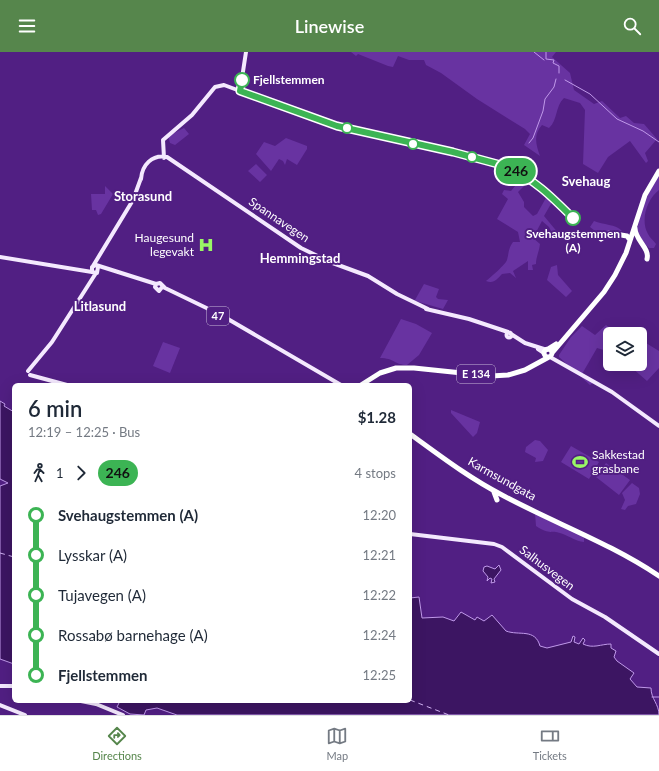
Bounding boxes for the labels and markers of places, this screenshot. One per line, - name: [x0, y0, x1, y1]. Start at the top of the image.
- marker: Fjellstemmen: [234, 72, 250, 88]
- place label: Fjellstemmen: [253, 72, 325, 87]
- unlabelled marker: [341, 122, 353, 134]
- unlabelled marker: [407, 138, 419, 150]
- unlabelled marker: [466, 151, 478, 163]
- marker: Svehaugstemmen (A): [565, 210, 581, 226]
- place label: Svehaugstemmen (A): [526, 226, 620, 255]
- place label: Haugesund legevakt: [135, 230, 195, 259]
- hospital icon: Haugesund legevakt: [197, 236, 215, 254]
- place label: Sakkestad grasbane: [592, 447, 645, 476]
- sports icon: Sakkestad grasbane: [571, 453, 589, 471]

